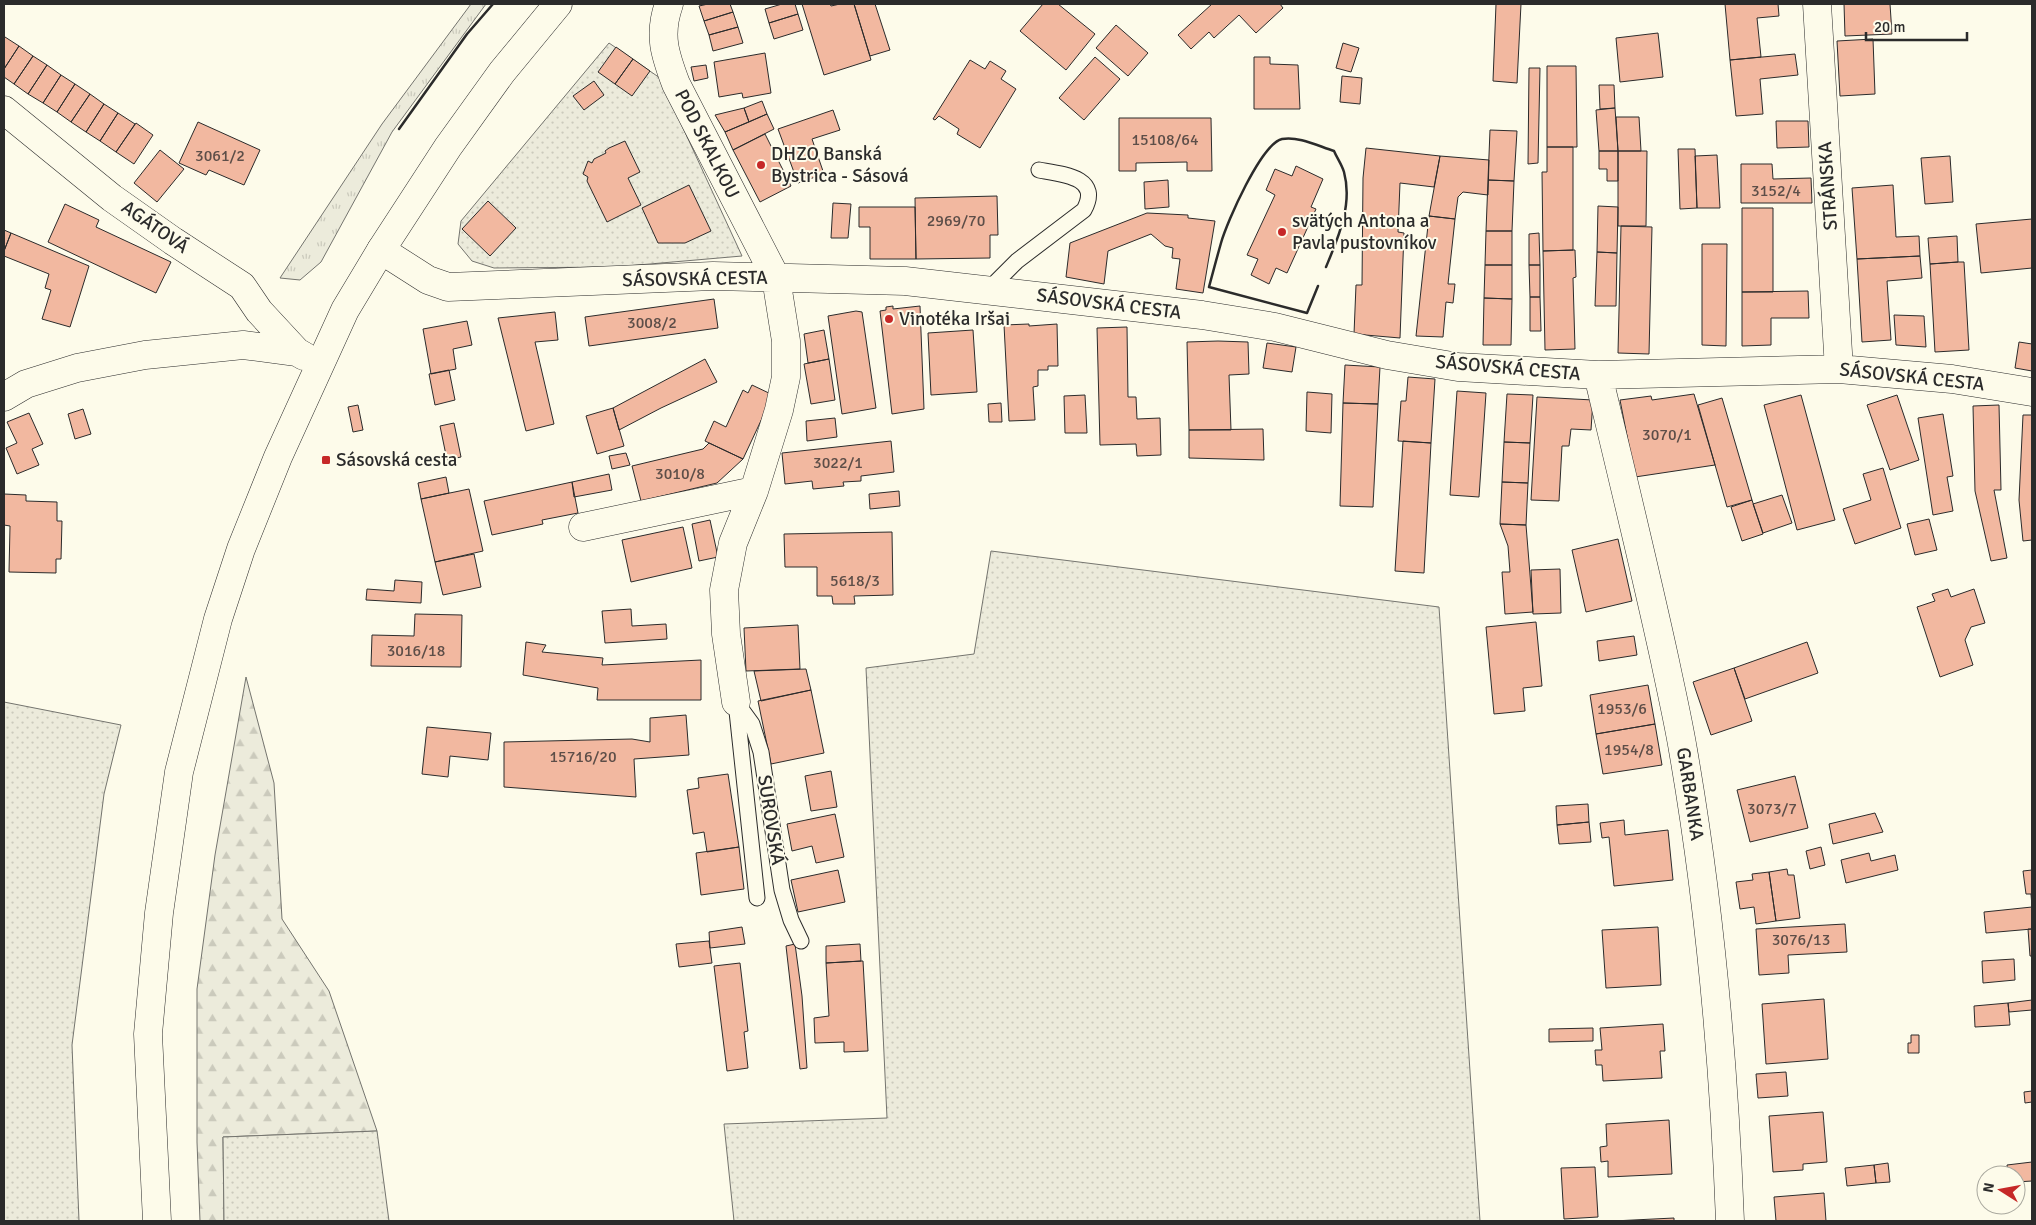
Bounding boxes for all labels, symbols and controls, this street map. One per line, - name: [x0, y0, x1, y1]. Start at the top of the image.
- scale bar: [1866, 10, 1967, 42]
- text: 20 m: [1874, 18, 1905, 36]
- street label: POD SKALKOU: [669, 85, 745, 203]
- house number: 15108/64: [1131, 130, 1199, 150]
- street label: STRÁNSKA: [1813, 140, 1843, 231]
- place label: DHZO Banská Bystrica - Sásová: [771, 142, 909, 188]
- house number: 3061/2: [195, 146, 245, 166]
- marker: DHZO Banská Bystrica - Sásová: [755, 159, 767, 171]
- house number: 3152/4: [1751, 181, 1801, 201]
- street label: AGÁTOVÁ: [117, 195, 194, 259]
- place label: svätých Antona a Pavla pustovníkov: [1292, 209, 1437, 255]
- house number: 2969/70: [927, 211, 985, 231]
- marker: svätých Antona a Pavla pustovníkov: [1276, 226, 1288, 238]
- street label: SÁSOVSKÁ CESTA: [622, 266, 768, 292]
- street label: SÁSOVSKÁ CESTA: [1035, 283, 1183, 325]
- place label: Vinotéka Iršai: [899, 307, 1010, 331]
- house number: 3008/2: [627, 313, 677, 333]
- marker: Vinotéka Iršai: [883, 313, 895, 325]
- street label: SÁSOVSKÁ CESTA: [1434, 350, 1582, 386]
- street label: SÁSOVSKÁ CESTA: [1838, 357, 1986, 397]
- house number: 3070/1: [1642, 425, 1692, 445]
- place label: Sásovská cesta: [336, 448, 457, 472]
- house number: 3022/1: [813, 453, 863, 473]
- marker: Sásovská cesta: [320, 454, 332, 466]
- house number: 3010/8: [655, 464, 705, 484]
- house number: 5618/3: [830, 571, 880, 591]
- house number: 3016/18: [387, 641, 445, 661]
- house number: 1953/6: [1597, 699, 1647, 719]
- house number: 1954/8: [1604, 740, 1654, 760]
- street label: GARBANKA: [1671, 746, 1709, 843]
- house number: 15716/20: [549, 747, 617, 767]
- street label: SUROVSKÁ: [752, 773, 790, 867]
- house number: 3073/7: [1747, 799, 1797, 819]
- house number: 3076/13: [1772, 930, 1830, 950]
- north arrow: [1976, 1165, 2026, 1215]
- text: N: [1979, 1181, 1998, 1194]

